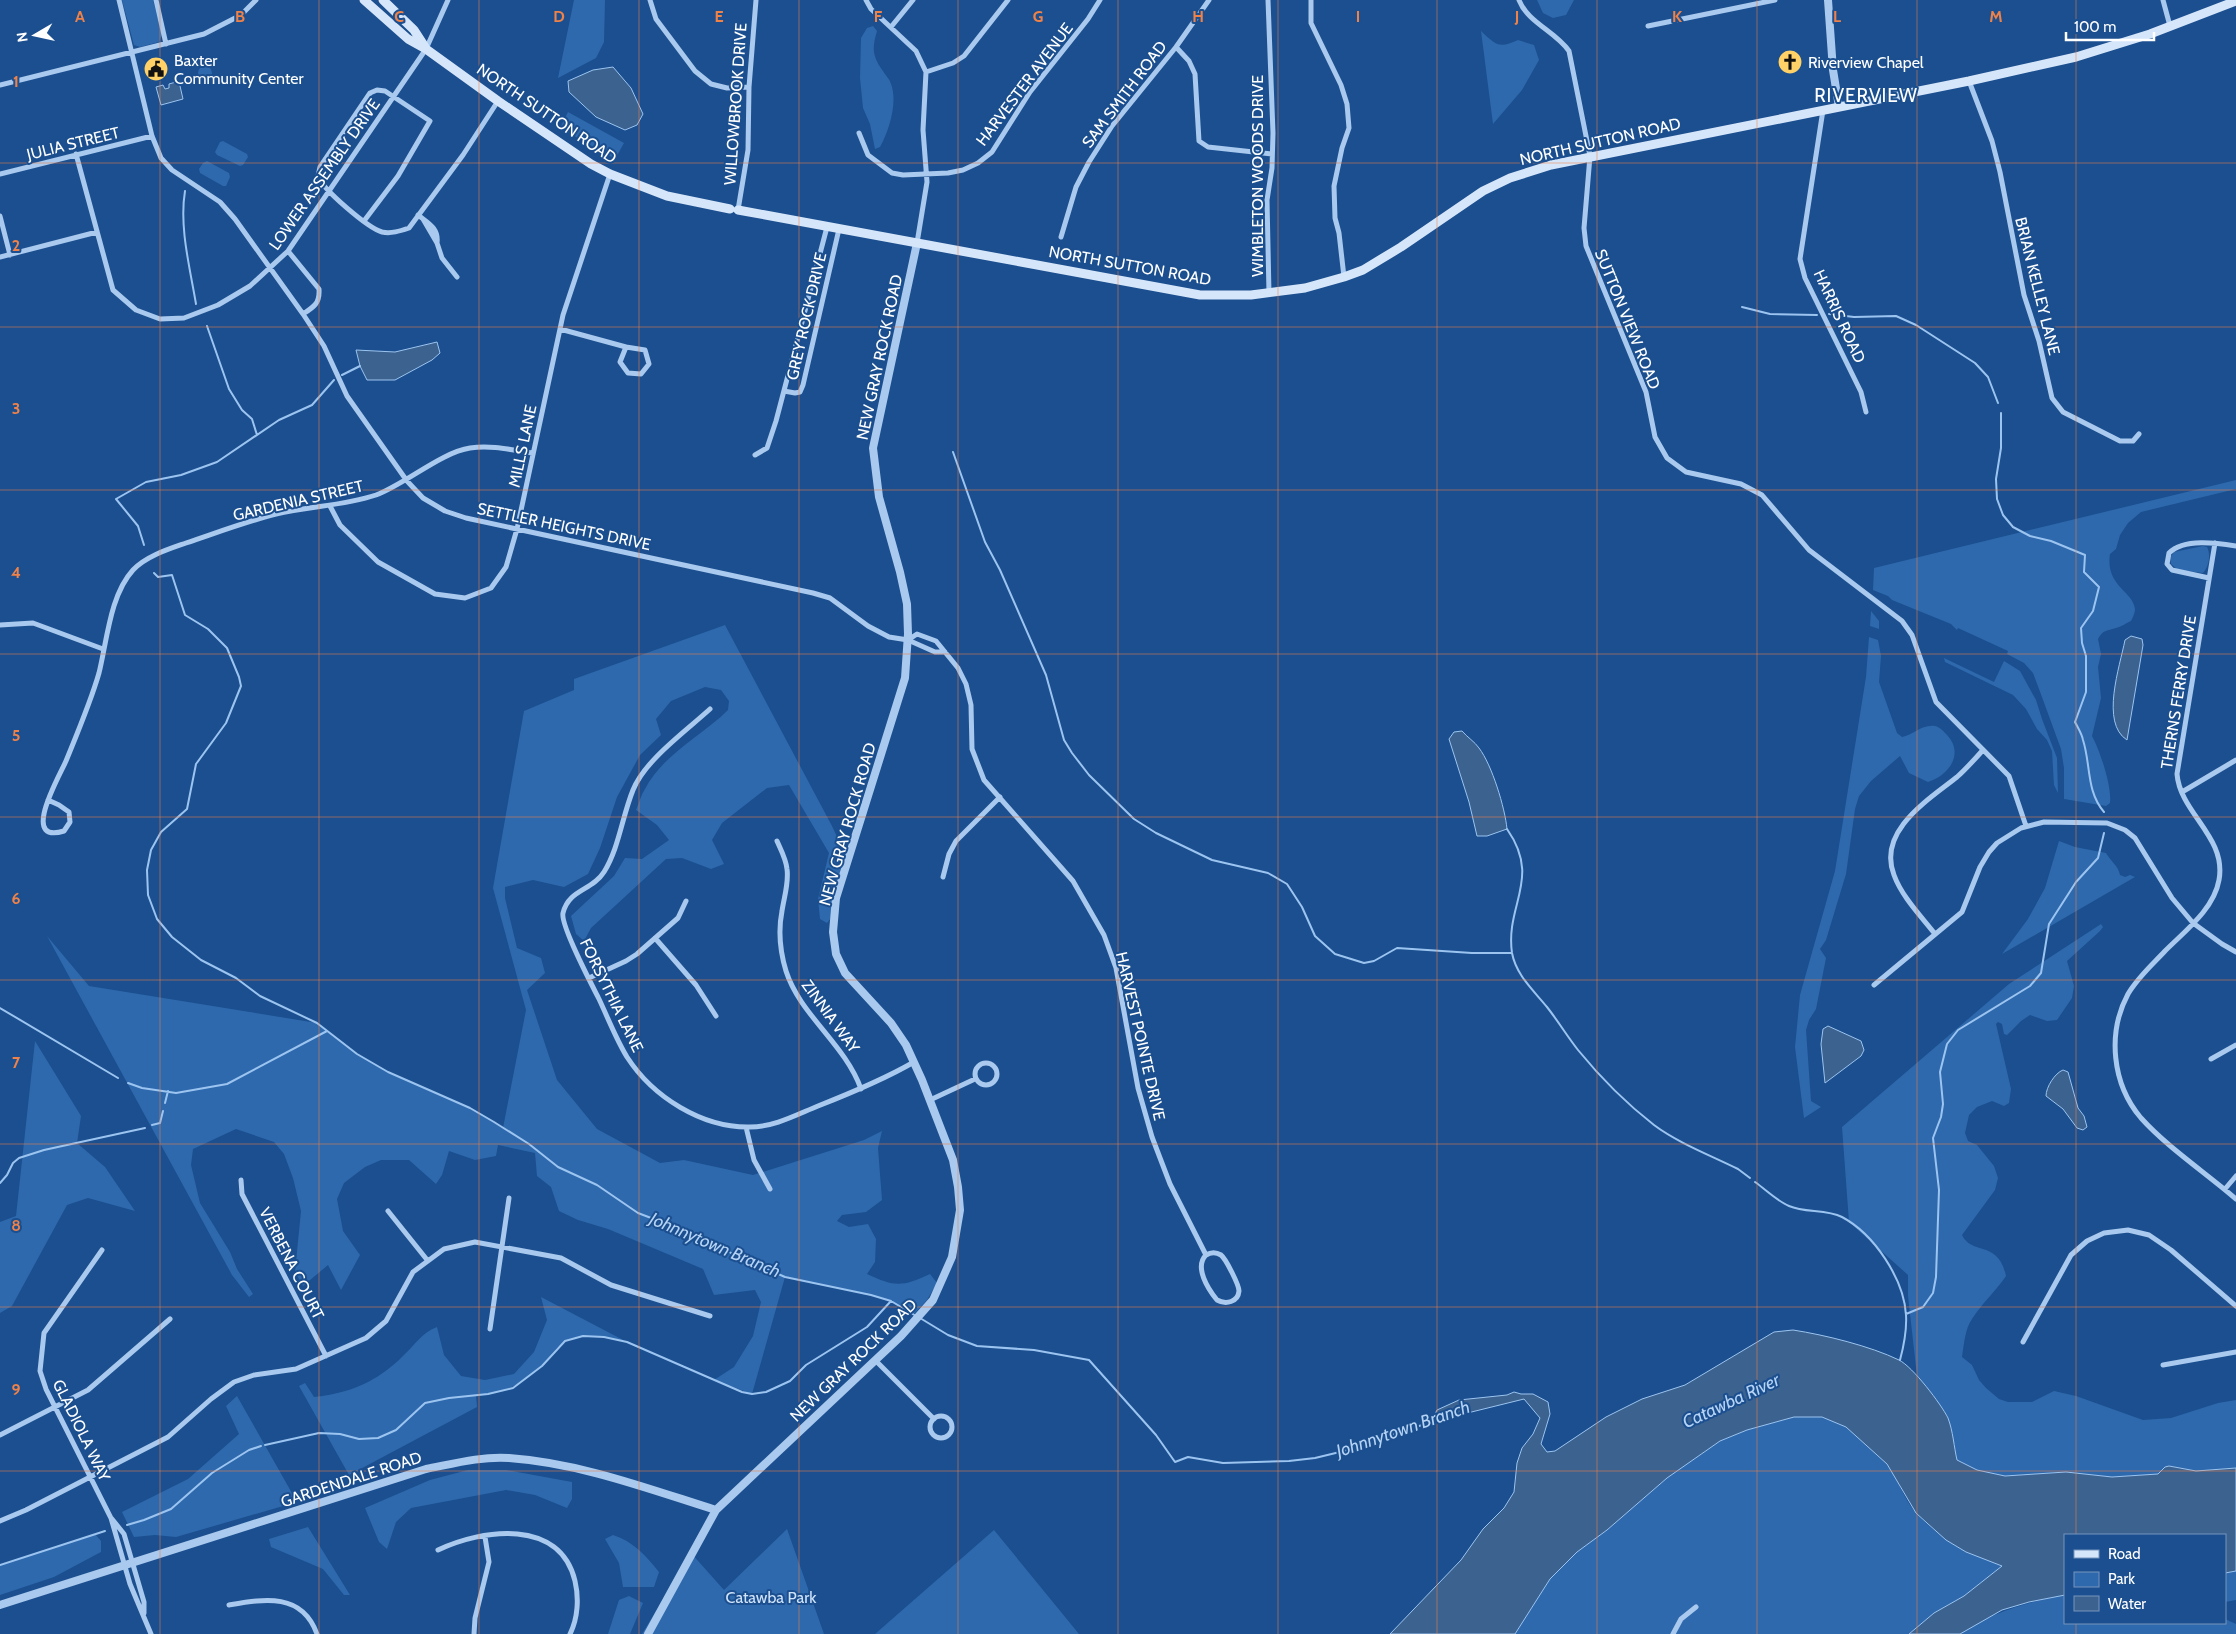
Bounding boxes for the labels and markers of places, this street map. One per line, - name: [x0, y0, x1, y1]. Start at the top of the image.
- church icon: Riverview Chapel: [1777, 49, 1803, 75]
- place label: Baxter Community Center: [174, 51, 304, 88]
- place label: Riverview Chapel: [1808, 53, 1924, 72]
- public building icon: Baxter Community Center: [143, 56, 169, 82]

